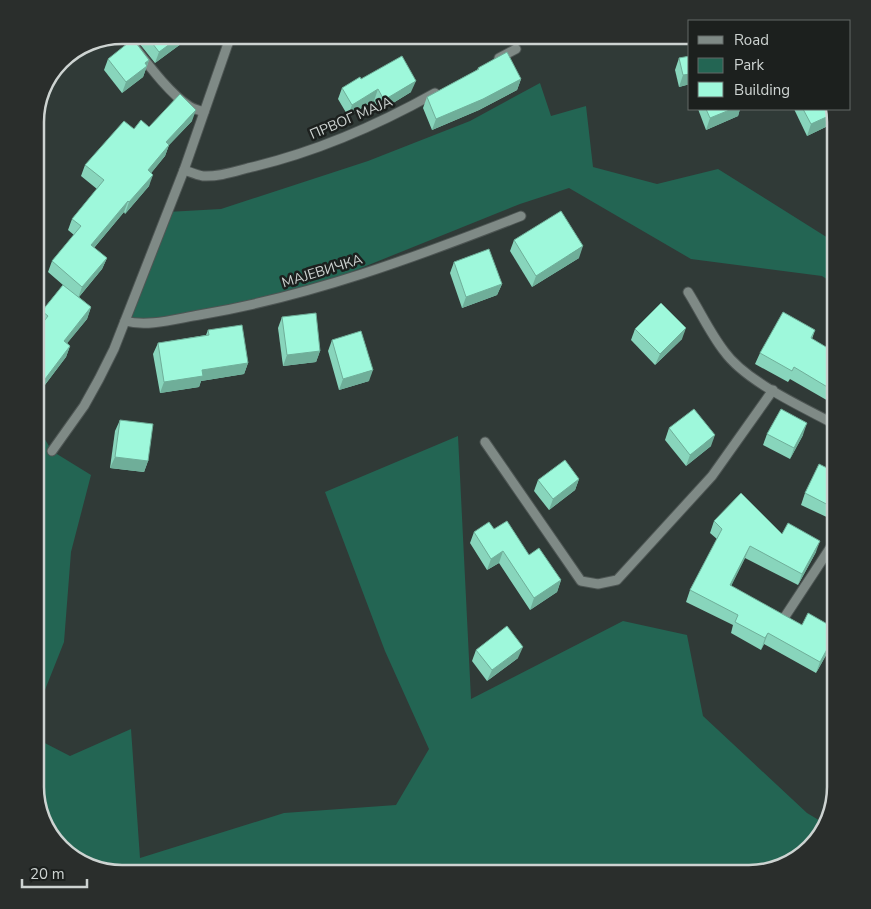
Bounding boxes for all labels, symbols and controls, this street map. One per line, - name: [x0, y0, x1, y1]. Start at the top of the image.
- legend: [688, 20, 851, 110]
- text: Road: [734, 30, 769, 50]
- text: Park: [734, 55, 764, 75]
- text: Building: [734, 80, 790, 100]
- street label: ПРВОГ МАЈА: [307, 92, 395, 144]
- street label: МАЈЕВИЧКА: [279, 250, 365, 292]
- scale bar: [22, 856, 88, 888]
- text: 20 m: [30, 864, 65, 884]

